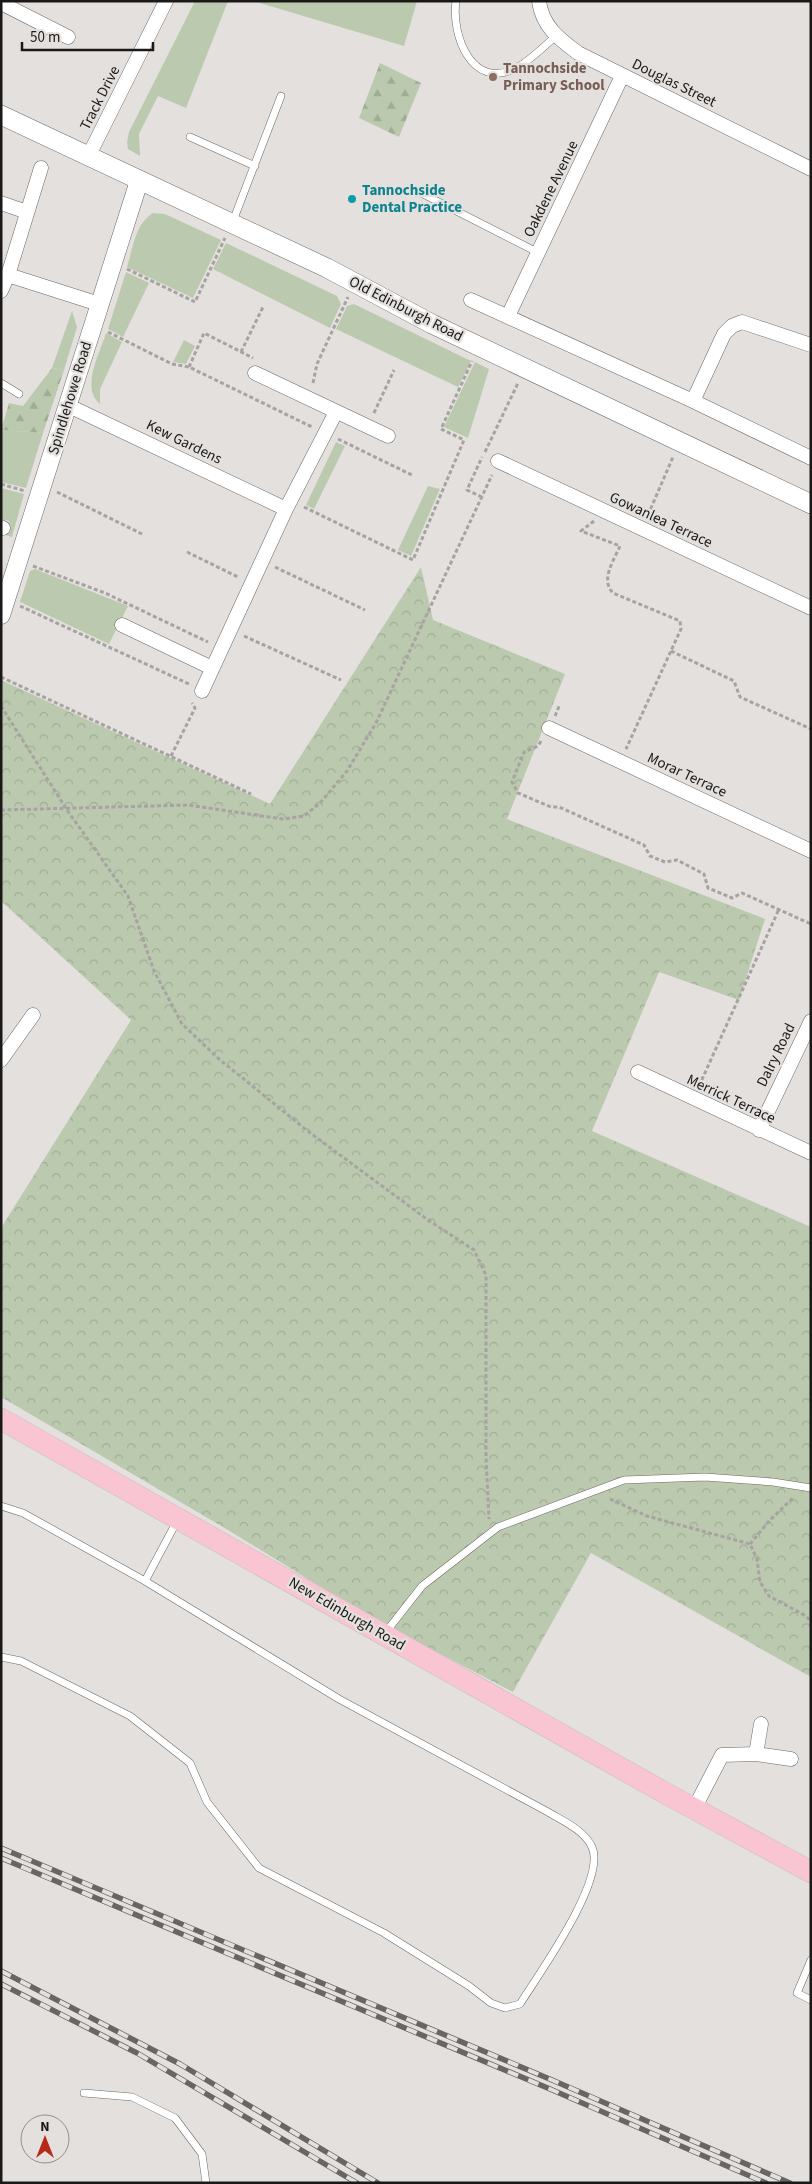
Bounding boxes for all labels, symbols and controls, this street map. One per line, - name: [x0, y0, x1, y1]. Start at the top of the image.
- scale bar: [22, 20, 154, 52]
- text: 50 m: [30, 27, 60, 48]
- street label: Douglas Street: [628, 54, 720, 112]
- place label: Tannochside Primary School: [503, 58, 605, 96]
- street label: Track Drive: [75, 62, 125, 134]
- marker: Tannochside Primary School: [487, 71, 499, 83]
- street label: Oakdene Avenue: [518, 137, 584, 241]
- place label: Tannochside Dental Practice: [362, 180, 462, 218]
- marker: Tannochside Dental Practice: [346, 193, 358, 205]
- street label: Old Edinburgh Road: [345, 271, 467, 347]
- street label: Spindlehowe Road: [43, 339, 97, 457]
- street label: Kew Gardens: [143, 415, 225, 469]
- street label: Gowanlea Terrace: [606, 487, 716, 553]
- street label: Morar Terrace: [644, 747, 730, 803]
- street label: Dalry Road: [752, 1020, 800, 1090]
- street label: Merrick Terrace: [683, 1069, 779, 1129]
- street label: New Edinburgh Road: [285, 1572, 409, 1656]
- north arrow: [20, 2114, 70, 2164]
- text: N: [40, 2117, 50, 2137]

